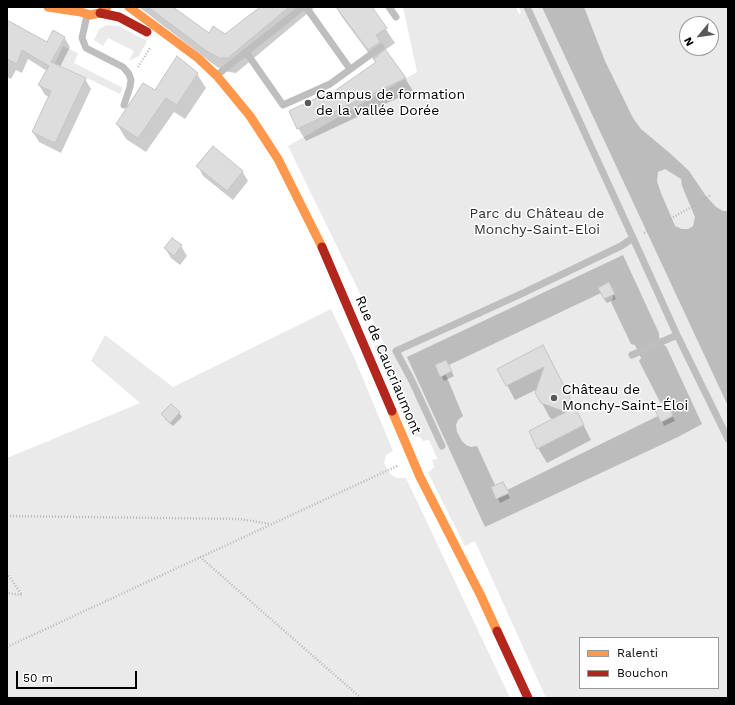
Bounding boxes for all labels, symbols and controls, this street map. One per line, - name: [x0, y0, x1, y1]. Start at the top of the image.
- north arrow: [679, 16, 719, 56]
- text: N: [681, 35, 697, 48]
- place label: Campus de formation de la vallée Dorée: [316, 87, 465, 120]
- marker: Campus de formation de la vallée Dorée: [303, 98, 313, 108]
- park label: Parc du Château de Monchy-Saint-Eloi: [470, 206, 604, 238]
- street label: Rue de Caucriaumont: [351, 293, 425, 437]
- place label: Château de Monchy-Saint-Éloi: [562, 382, 688, 414]
- marker: Château de Monchy-Saint-Éloi: [549, 393, 559, 403]
- legend: [579, 637, 719, 689]
- text: Ralenti: [617, 646, 658, 660]
- scale bar: [18, 663, 139, 689]
- text: Bouchon: [617, 666, 668, 680]
- text: 50 m: [23, 671, 53, 685]

